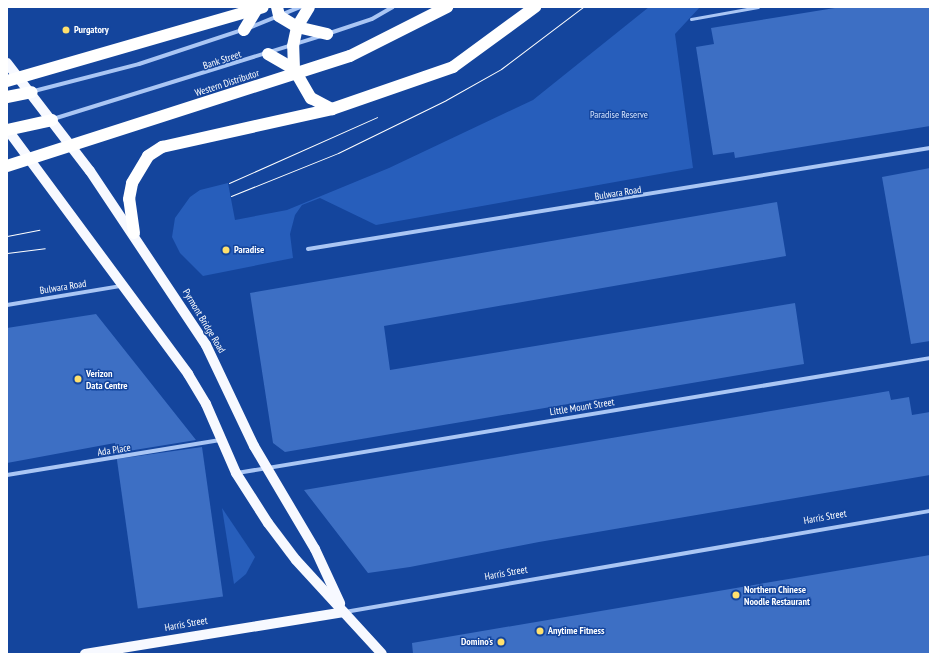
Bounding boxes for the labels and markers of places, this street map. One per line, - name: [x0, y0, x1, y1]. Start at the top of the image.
- place label: Purgatory: [74, 24, 109, 36]
- marker: Purgatory: [61, 25, 71, 35]
- place label: Paradise: [234, 244, 264, 256]
- marker: Paradise: [221, 245, 231, 255]
- place label: Verizon Data Centre: [86, 367, 128, 390]
- marker: Verizon Data Centre: [73, 374, 83, 384]
- place label: Northern Chinese Noodle Restaurant: [744, 583, 810, 606]
- marker: Northern Chinese Noodle Restaurant: [731, 590, 741, 600]
- place label: Anytime Fitness: [548, 625, 605, 637]
- marker: Anytime Fitness: [535, 626, 545, 636]
- place label: Domino's: [461, 636, 493, 648]
- marker: Domino's: [496, 637, 506, 647]

